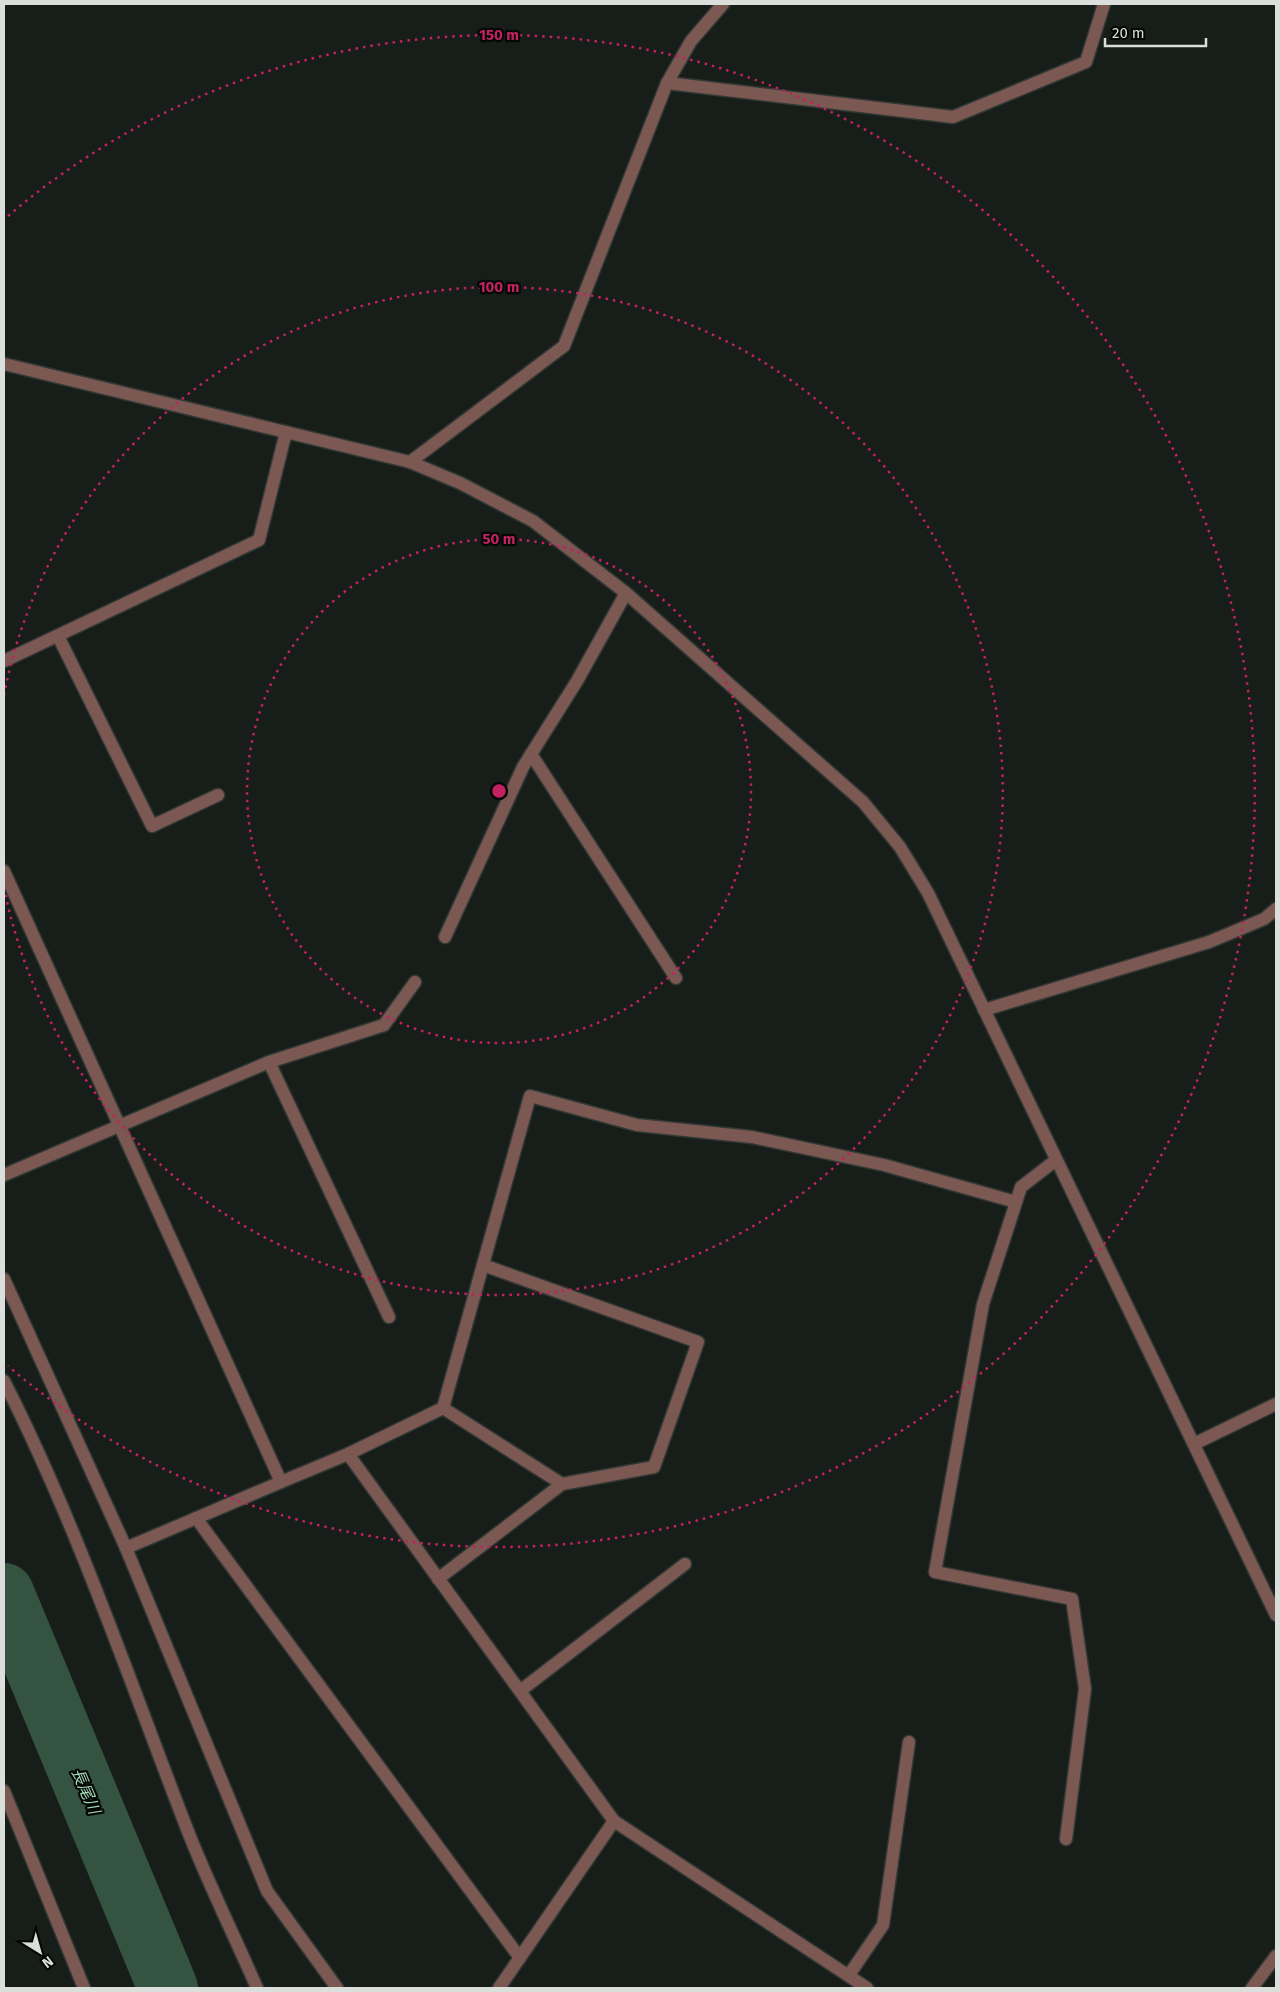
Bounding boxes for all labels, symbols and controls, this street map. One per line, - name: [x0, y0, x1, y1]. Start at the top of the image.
- scale bar: [1105, 15, 1206, 47]
- text: 20 m: [1112, 24, 1145, 42]
- text: 150 m: [479, 26, 519, 44]
- text: 100 m: [479, 278, 519, 296]
- text: 50 m: [482, 530, 516, 548]
- centre of rings: [490, 782, 508, 800]
- water label: 長尾川: [68, 1765, 105, 1819]
- north arrow: [15, 1927, 65, 1977]
- text: N: [39, 1952, 56, 1972]

